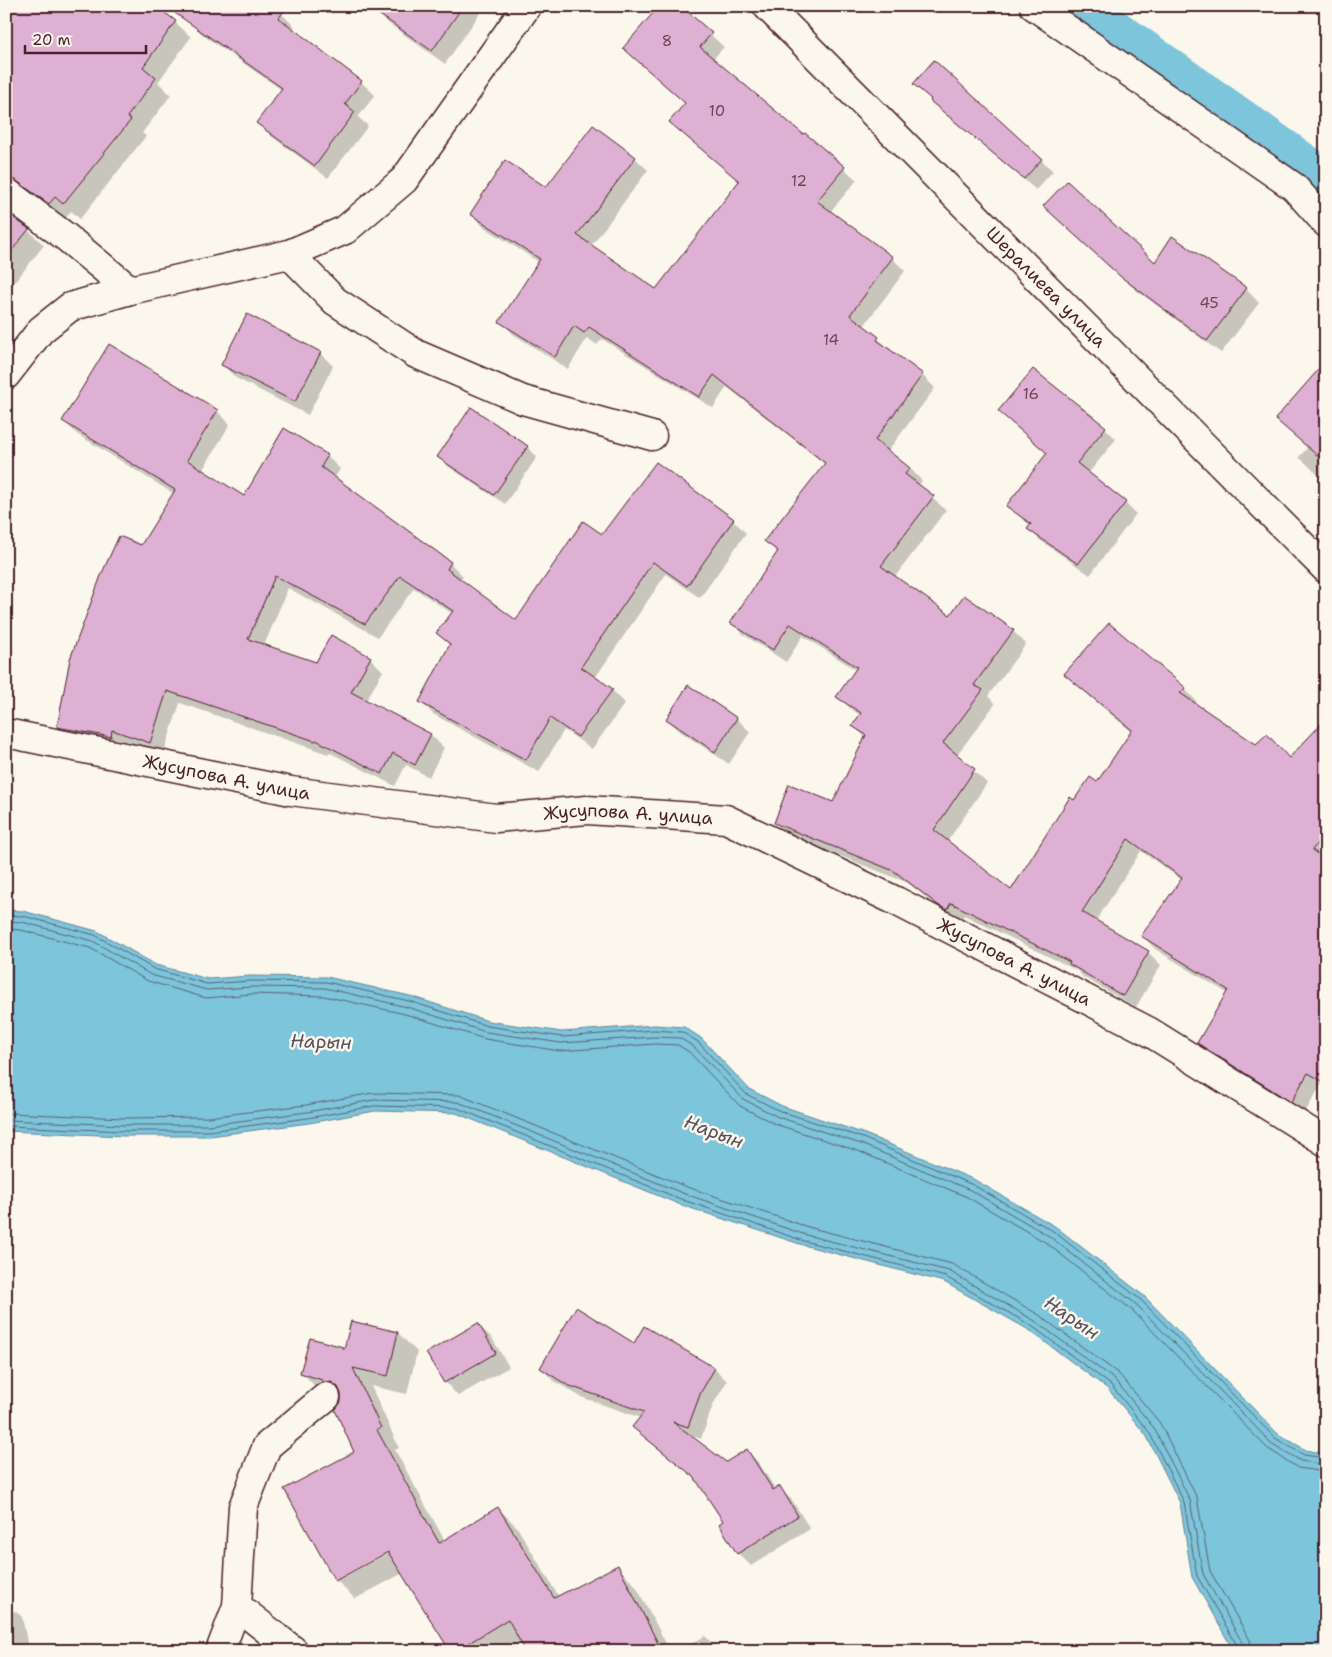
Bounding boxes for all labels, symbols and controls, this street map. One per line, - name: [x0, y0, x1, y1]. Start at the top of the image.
- scale bar: [25, 22, 146, 54]
- text: 20 m: [32, 30, 71, 50]
- house number: 8: [662, 31, 672, 51]
- house number: 10: [709, 101, 725, 121]
- house number: 12: [791, 171, 807, 191]
- street label: Шералиева улица: [981, 221, 1111, 353]
- house number: 45: [1199, 293, 1219, 313]
- house number: 14: [823, 330, 839, 350]
- house number: 16: [1023, 384, 1039, 404]
- street label: Жусупова А. улица: [141, 749, 312, 805]
- street label: Жусупова А. улица: [542, 798, 714, 830]
- street label: Жусупова А. улица: [933, 912, 1095, 1012]
- water label: Нарын: [290, 1028, 352, 1055]
- water label: Нарын: [681, 1109, 747, 1154]
- water label: Нарын: [1039, 1290, 1104, 1345]

